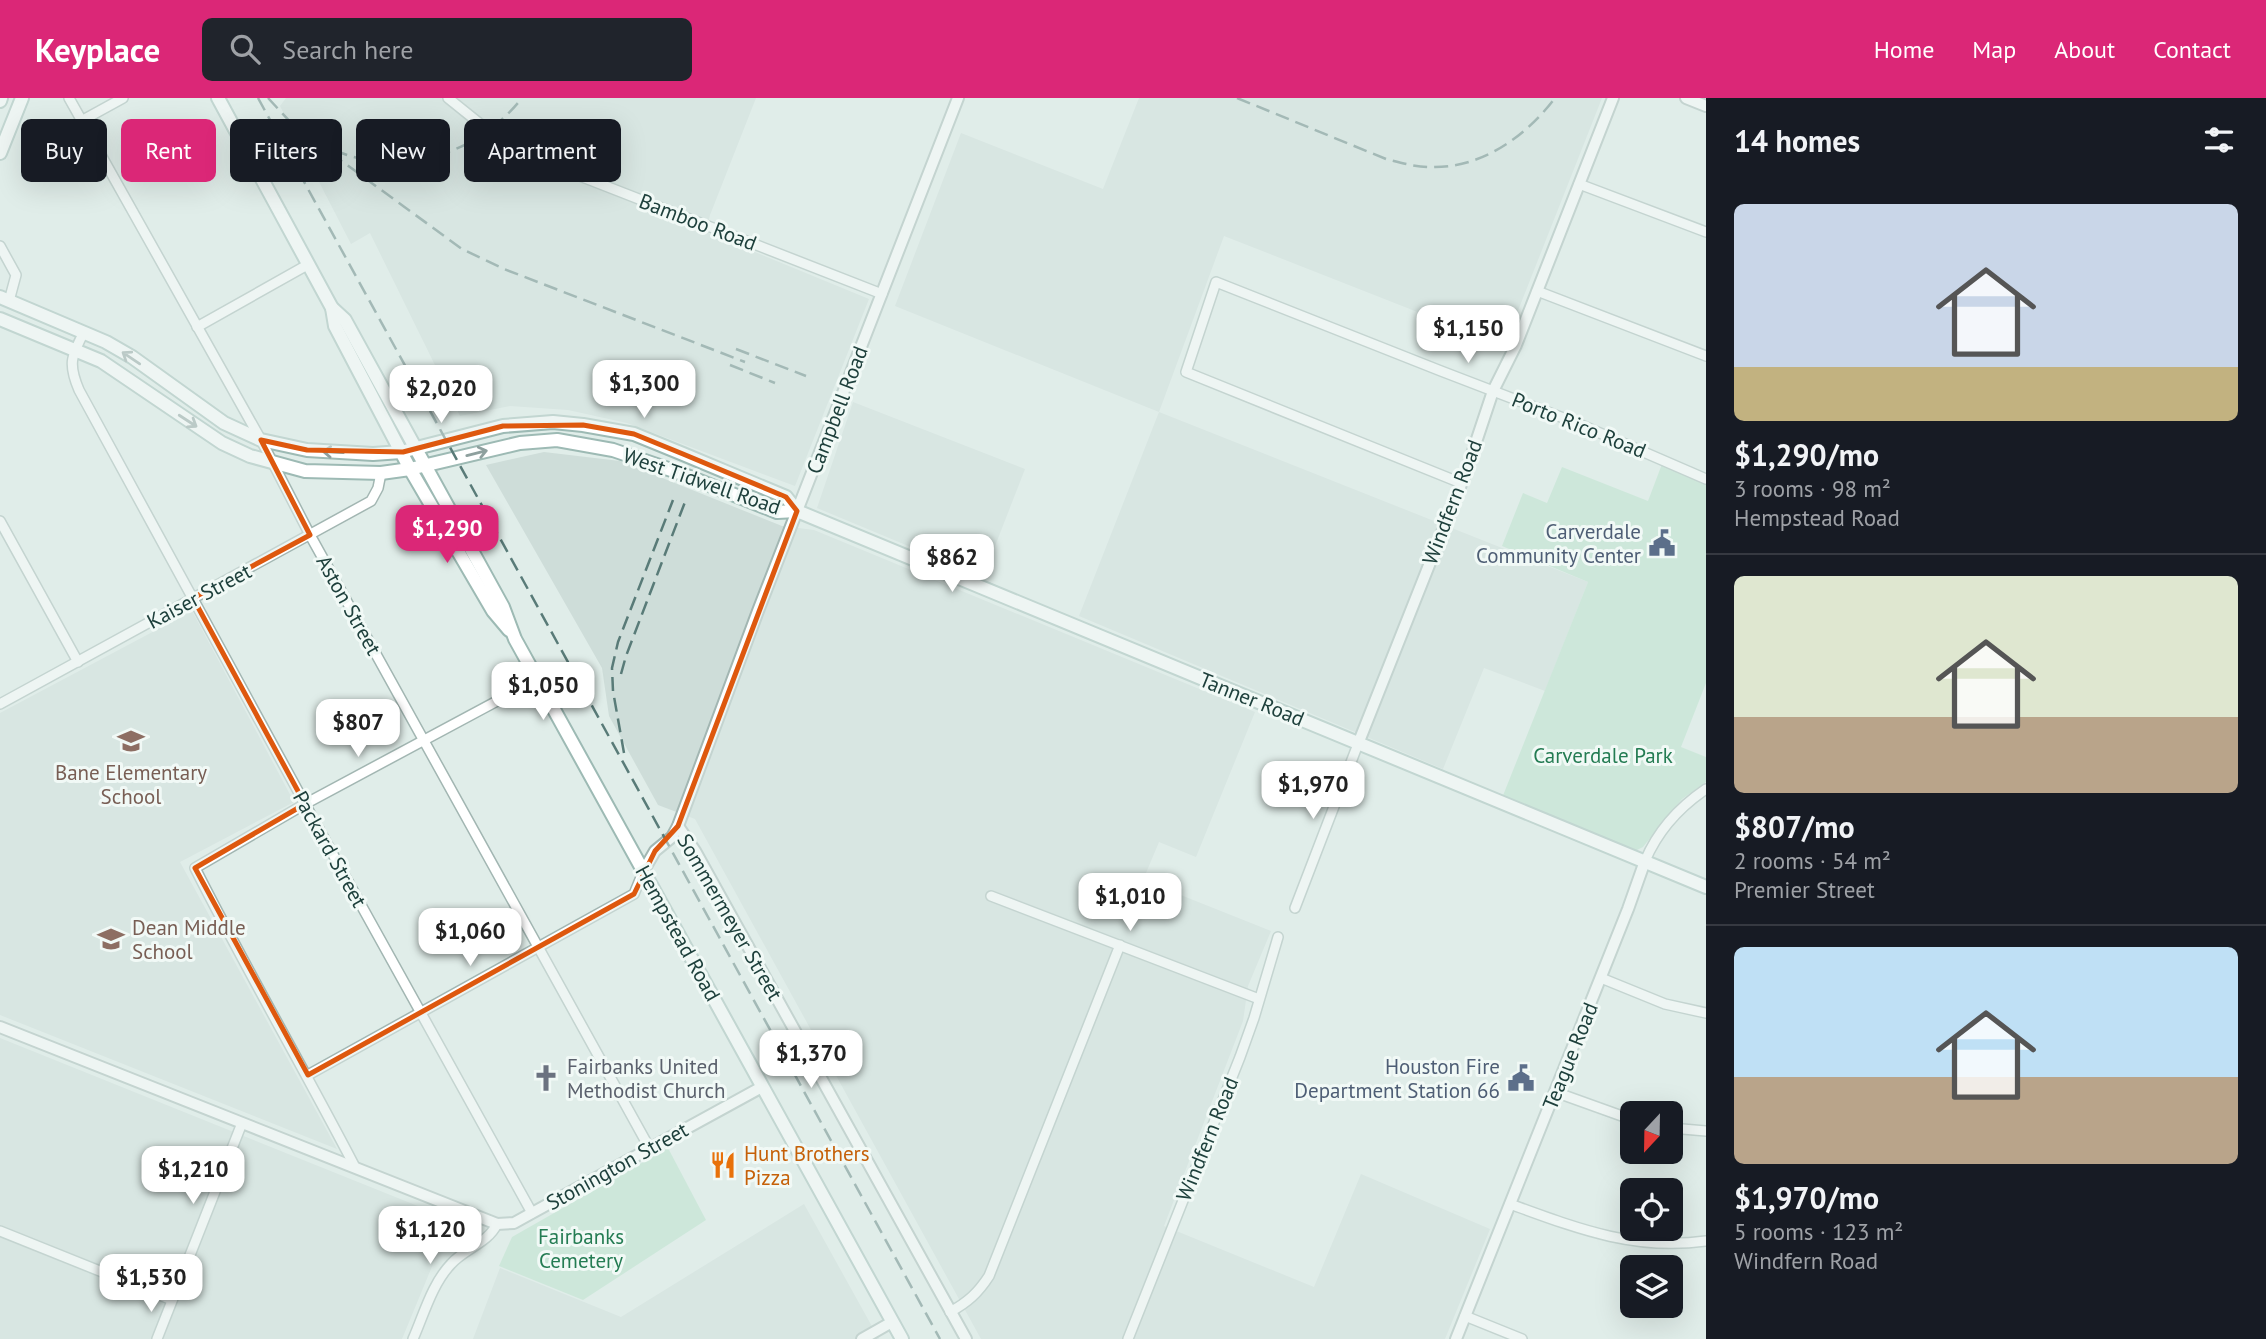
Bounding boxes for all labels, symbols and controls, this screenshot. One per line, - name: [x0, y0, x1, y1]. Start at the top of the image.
- search box: [202, 18, 692, 81]
- text: Keyplace: [35, 28, 160, 71]
- icon: search: [226, 30, 264, 68]
- text: Search here: [282, 33, 413, 66]
- text: Home: [1874, 34, 1934, 65]
- text: Map: [1972, 34, 2016, 65]
- text: About: [2054, 34, 2115, 65]
- text: Contact: [2153, 34, 2231, 65]
- chip: Buy: [21, 119, 107, 182]
- chip: Rent: [121, 119, 216, 182]
- chip: Filters: [230, 119, 342, 182]
- chip: New: [356, 119, 450, 182]
- chip: Apartment: [464, 119, 621, 182]
- text: 14 homes: [1734, 121, 1860, 160]
- icon: filters: [2200, 121, 2238, 159]
- street label: Bamboo Road: [635, 187, 761, 257]
- icon: home: [1923, 249, 2049, 375]
- pin: $1,150: [1411, 306, 1525, 365]
- text: $1,150: [1432, 313, 1504, 342]
- street label: Campbell Road: [800, 342, 874, 478]
- one-way arrow: [122, 350, 142, 364]
- pin: $1,300: [587, 360, 701, 420]
- pin: $2,020: [384, 366, 498, 425]
- text: $1,300: [608, 368, 680, 397]
- text: $2,020: [405, 373, 477, 402]
- street label: Porto Rico Road: [1508, 386, 1650, 464]
- one-way arrow: [178, 413, 197, 428]
- text: $1,290/mo: [1734, 435, 1879, 474]
- street label: Windfern Road: [1416, 436, 1488, 568]
- street label: West Tidwell Road: [620, 441, 784, 521]
- one-way arrow: [322, 445, 345, 458]
- one-way arrow: [465, 446, 487, 459]
- text: 3 rooms · 98 m²: [1734, 474, 1891, 503]
- text: Hempstead Road: [1734, 503, 1900, 532]
- pin: $1,290: [390, 505, 504, 565]
- text: $1,290: [411, 513, 483, 542]
- place label: Carverdale Community Center: [1476, 518, 1641, 569]
- public building icon: Carverdale Community Center: [1647, 528, 1677, 558]
- pin: $862: [911, 534, 993, 594]
- text: $862: [926, 542, 978, 571]
- street label: Aston Street: [311, 550, 387, 660]
- street label: Kaiser Street: [142, 557, 256, 635]
- icon: home: [1923, 621, 2049, 747]
- pin: $1,050: [486, 662, 600, 722]
- street label: Tanner Road: [1196, 666, 1308, 732]
- text: $1,050: [507, 670, 579, 699]
- pin: $807: [317, 700, 399, 759]
- text: $807: [332, 707, 384, 736]
- school or university icon: Bane Elementary School: [116, 726, 146, 756]
- park label: Carverdale Park: [1533, 742, 1673, 769]
- place label: Bane Elementary School: [55, 759, 207, 810]
- pin: $1,970: [1256, 762, 1370, 821]
- text: $1,970: [1277, 769, 1349, 798]
- street label: Packard Street: [287, 786, 373, 912]
- text: $807/mo: [1734, 807, 1855, 846]
- street label: Sommermeyer Street: [671, 829, 789, 1005]
- text: 2 rooms · 54 m²: [1734, 846, 1891, 875]
- street label: Hempstead Road: [629, 860, 727, 1006]
- pin: $1,010: [1073, 874, 1187, 933]
- text: Premier Street: [1734, 875, 1875, 904]
- text: $1,010: [1094, 881, 1166, 910]
- pin: $1,060: [413, 908, 527, 968]
- place label: Dean Middle School: [132, 914, 246, 965]
- text: $1,060: [434, 916, 506, 945]
- school or university icon: Dean Middle School: [96, 924, 126, 954]
- icon: home: [1923, 992, 2049, 1118]
- street label: Teague Road: [1536, 998, 1604, 1114]
- pin: $1,370: [754, 1030, 868, 1090]
- text: $1,370: [775, 1038, 847, 1067]
- place label: Fairbanks United Methodist Church: [567, 1053, 726, 1104]
- place label: Houston Fire Department Station 66: [1294, 1053, 1500, 1104]
- church icon: Fairbanks United Methodist Church: [531, 1063, 561, 1093]
- public building icon: Houston Fire Department Station 66: [1506, 1063, 1536, 1093]
- street label: Windfern Road: [1170, 1073, 1244, 1205]
- north arrow: [1620, 1101, 1684, 1164]
- map controls: [1620, 1101, 1683, 1318]
- street label: Stonington Street: [541, 1116, 693, 1216]
- place label: Hunt Brothers Pizza: [744, 1140, 870, 1191]
- pin: $1,210: [136, 1146, 250, 1206]
- restaurant icon: Hunt Brothers Pizza: [708, 1150, 738, 1180]
- text: $1,210: [157, 1154, 229, 1183]
- button: locate: [1620, 1178, 1683, 1241]
- text: $1,970/mo: [1734, 1178, 1879, 1217]
- pin: $1,120: [373, 1206, 487, 1266]
- text: $1,120: [394, 1214, 466, 1243]
- text: 5 rooms · 123 m²: [1734, 1217, 1903, 1246]
- park label: Fairbanks Cemetery: [538, 1223, 624, 1274]
- text: Windfern Road: [1734, 1246, 1878, 1275]
- pin: $1,530: [94, 1254, 208, 1314]
- button: layers: [1620, 1255, 1683, 1318]
- text: $1,530: [115, 1262, 187, 1291]

